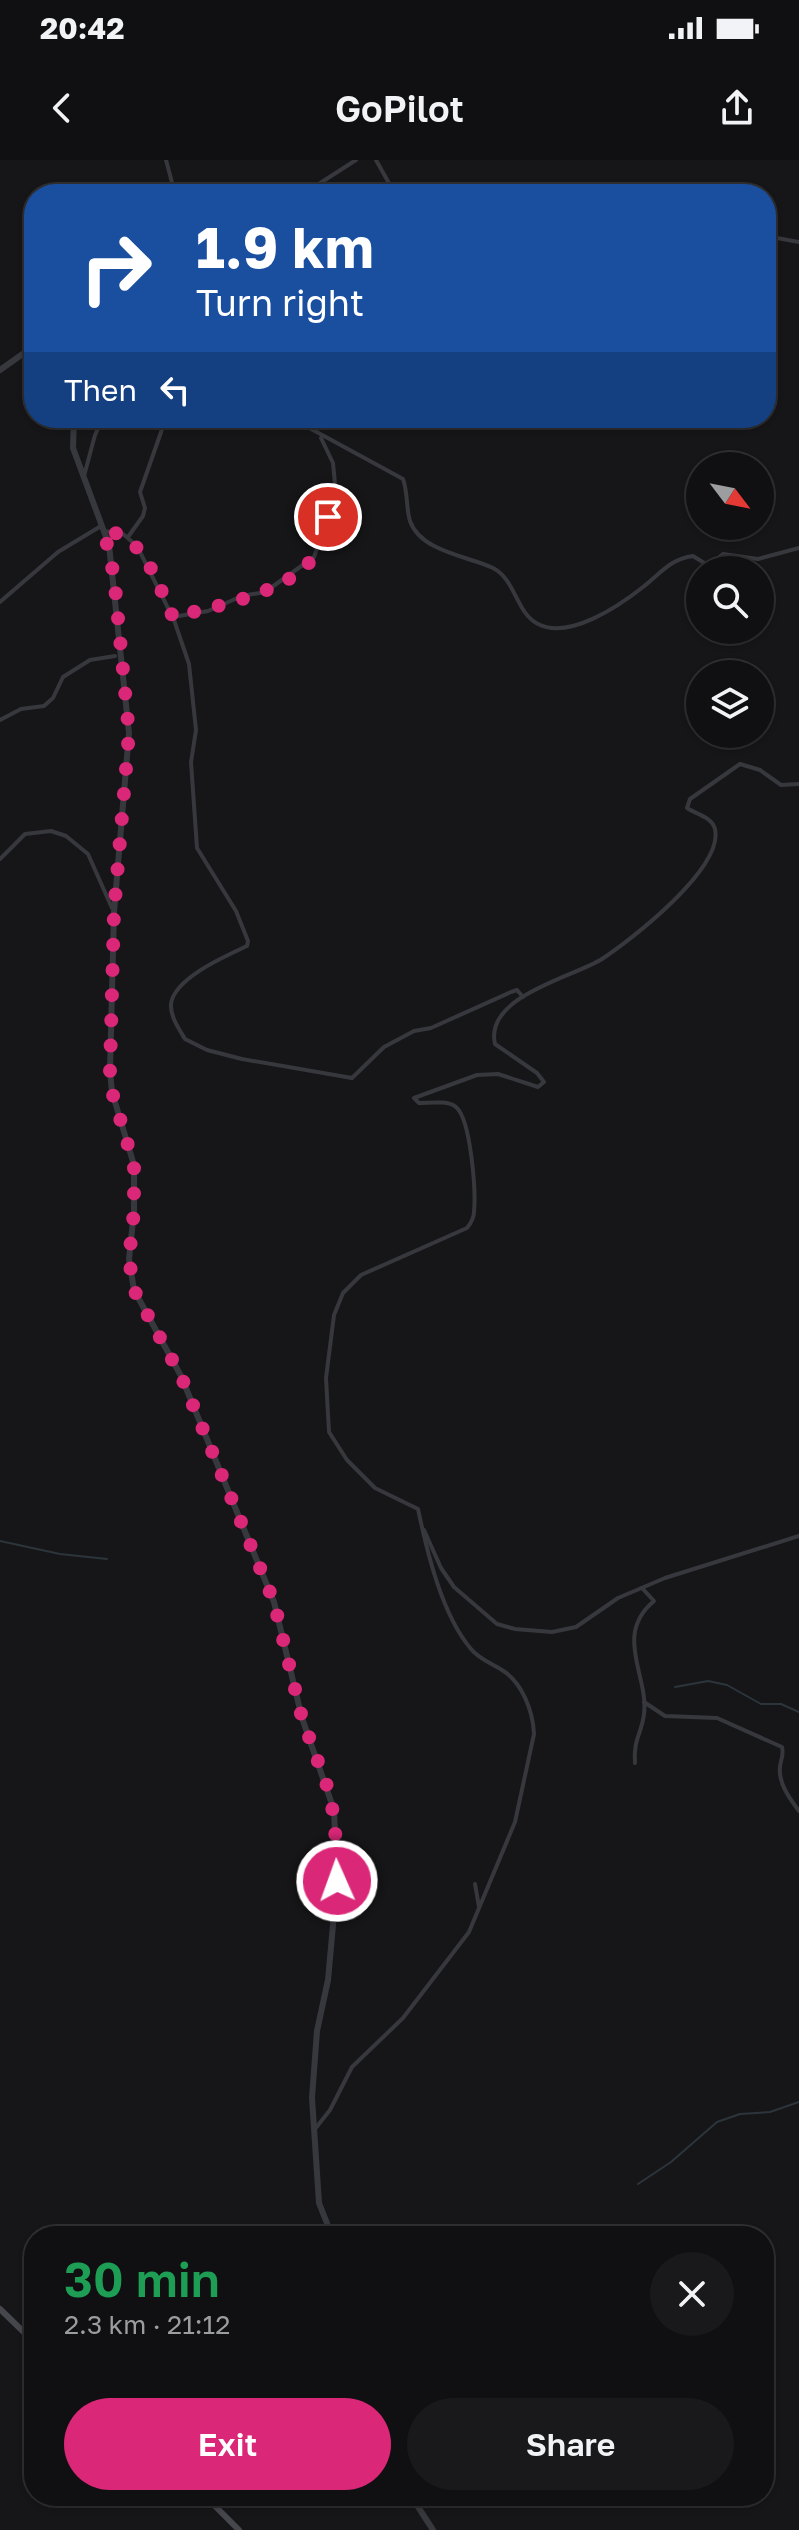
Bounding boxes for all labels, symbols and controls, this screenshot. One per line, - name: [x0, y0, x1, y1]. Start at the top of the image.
- text: 20:42: [40, 10, 124, 46]
- icon: back: [40, 86, 84, 130]
- icon: share: [715, 86, 759, 130]
- text: GoPilot: [335, 87, 464, 130]
- text: 1.9 km: [196, 213, 374, 280]
- icon: right: [64, 216, 168, 320]
- text: Turn right: [196, 281, 364, 324]
- icon: left: [153, 368, 197, 412]
- text: Then: [64, 372, 137, 408]
- north arrow: [686, 452, 774, 540]
- map controls: [686, 452, 774, 748]
- pin: [294, 483, 362, 551]
- icon: arrive: [306, 495, 350, 539]
- button: search: [686, 556, 774, 644]
- button: layers: [686, 660, 774, 748]
- position arrow: [295, 1839, 379, 1923]
- text: 30 min: [64, 2250, 220, 2308]
- button: close: [650, 2252, 734, 2336]
- text: 2.3 km · 21:12: [64, 2309, 230, 2340]
- button: Exit: [64, 2398, 391, 2490]
- button: Share: [407, 2398, 734, 2490]

